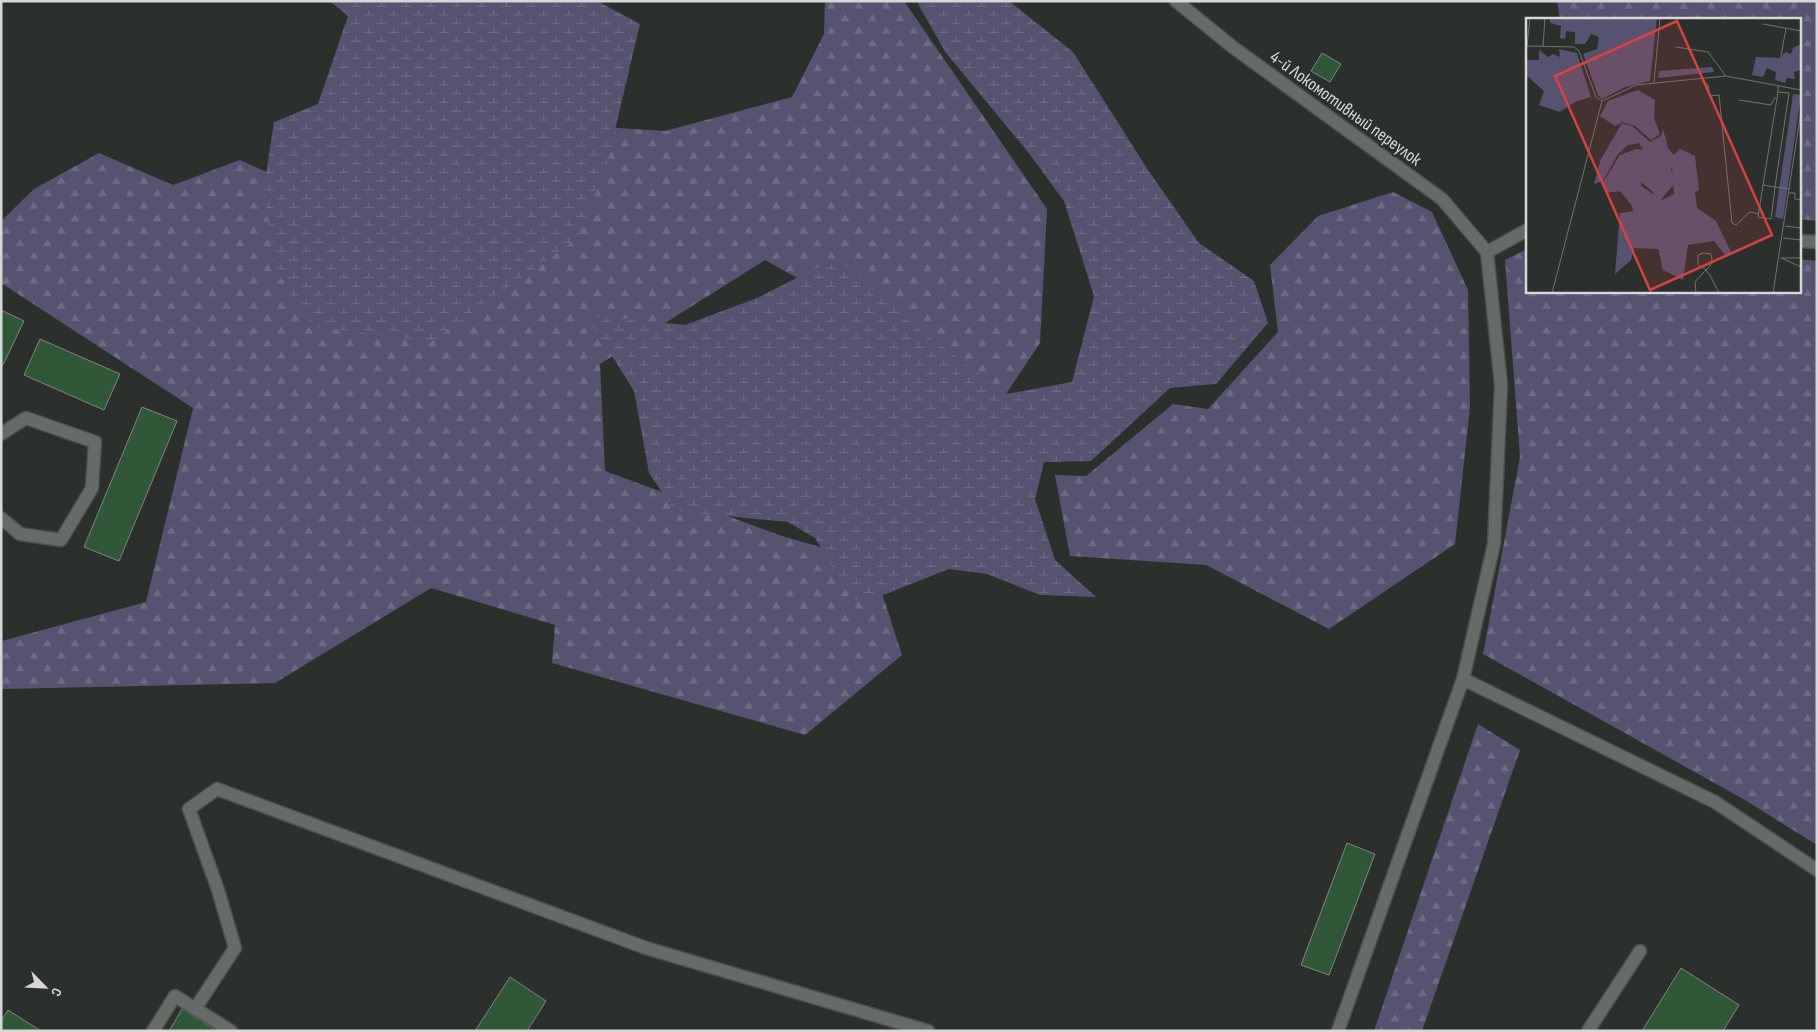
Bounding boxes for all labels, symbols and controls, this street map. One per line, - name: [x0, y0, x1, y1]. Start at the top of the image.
- inset map: [1526, 18, 1800, 292]
- street label: 4-й Локомотивный переулок: [1266, 46, 1426, 171]
- north arrow: [20, 962, 70, 1012]
- text: С: [47, 985, 66, 999]

